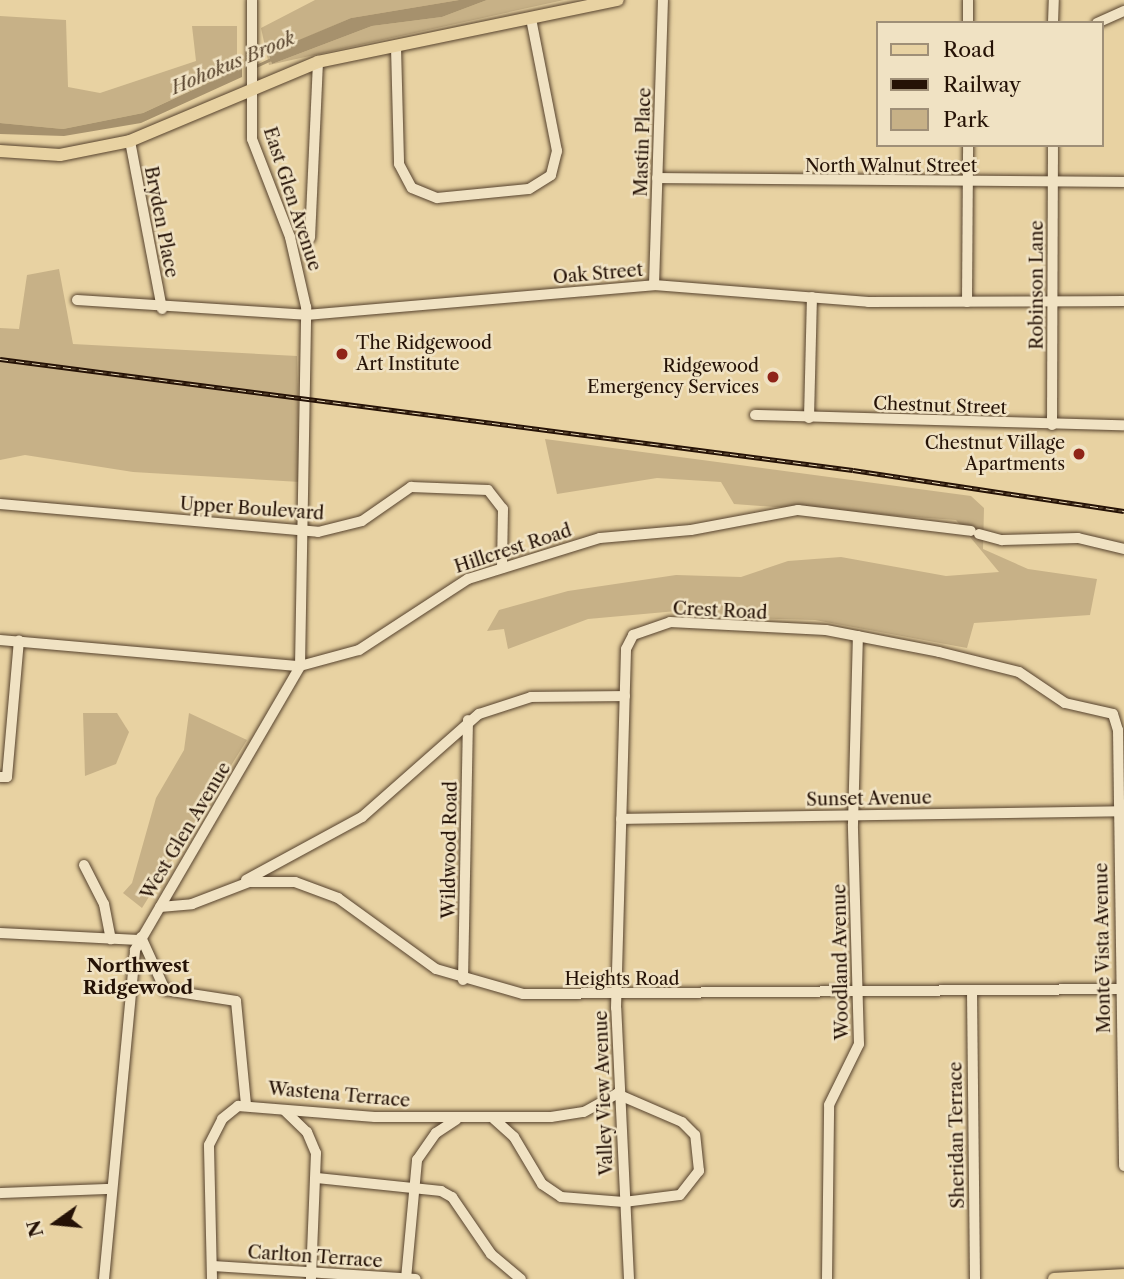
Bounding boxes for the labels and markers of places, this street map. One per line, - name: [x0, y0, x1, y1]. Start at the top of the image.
- place label: The Ridgewood Art Institute: [356, 333, 492, 376]
- marker: The Ridgewood Art Institute: [334, 346, 350, 362]
- place label: Ridgewood Emergency Services: [586, 356, 759, 398]
- marker: Ridgewood Emergency Services: [765, 369, 781, 385]
- place label: Chestnut Village Apartments: [924, 433, 1065, 476]
- marker: Chestnut Village Apartments: [1071, 446, 1087, 462]

